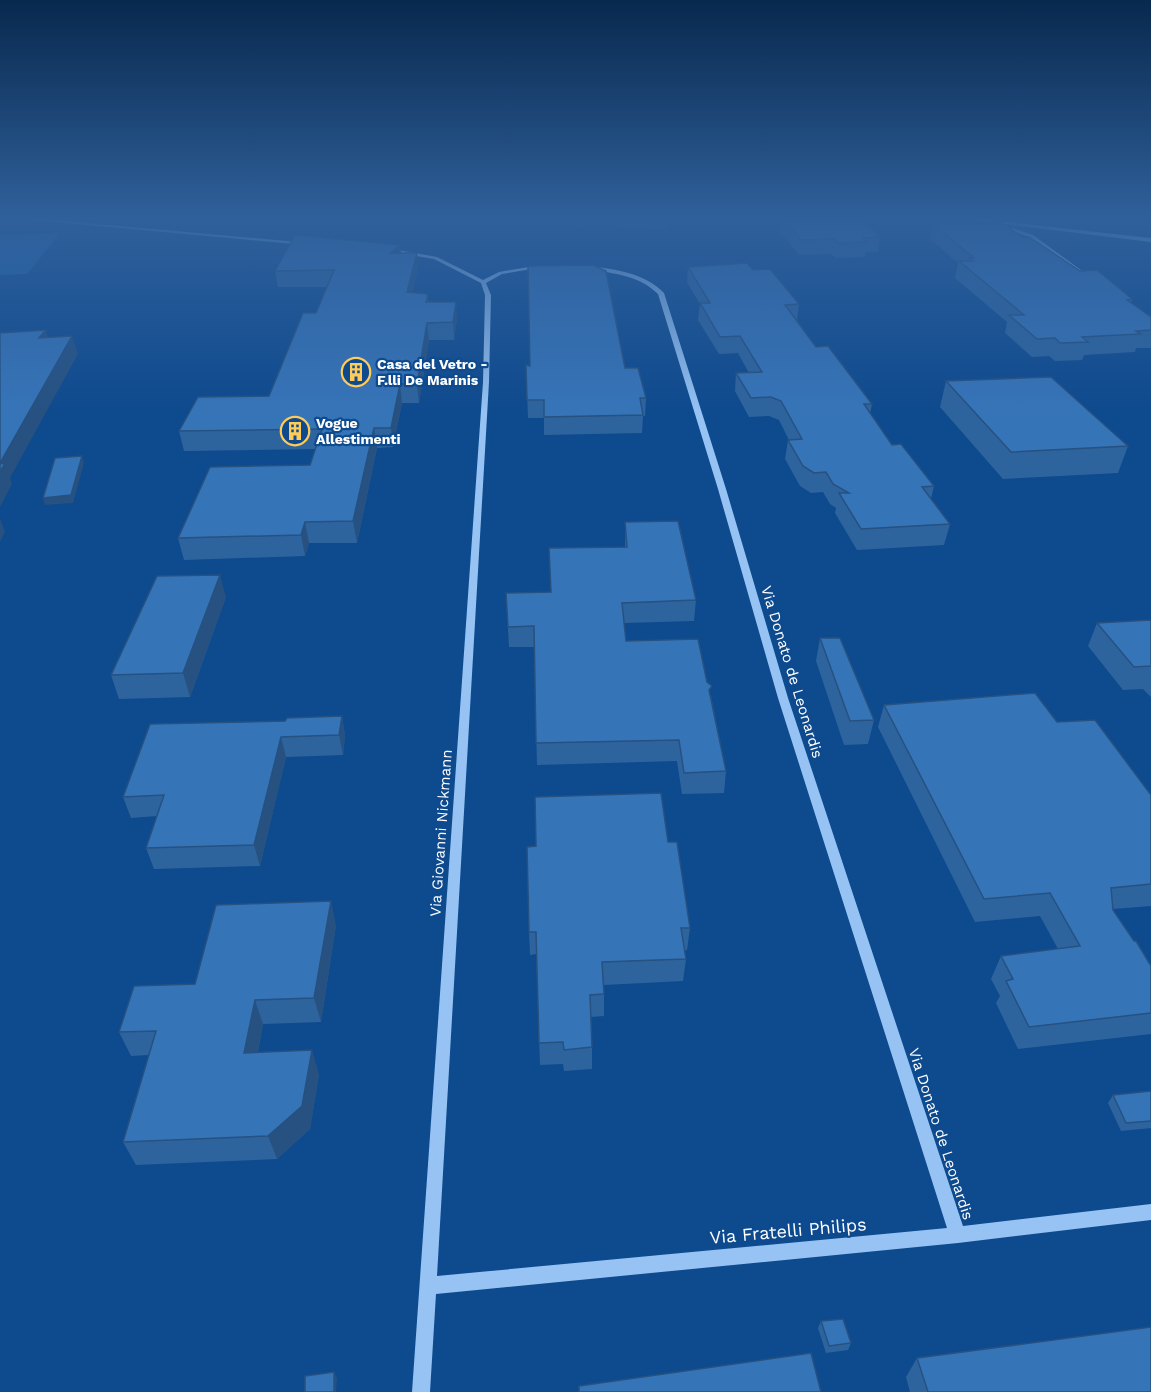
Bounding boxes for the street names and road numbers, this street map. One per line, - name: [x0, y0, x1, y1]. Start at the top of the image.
- street label: Via Donato de Leonardis: [757, 584, 827, 760]
- street label: Via Giovanni Nickmann: [426, 749, 456, 917]
- street label: Via Donato de Leonardis: [905, 1046, 977, 1222]
- street label: Via Fratelli Philips: [709, 1213, 867, 1248]

